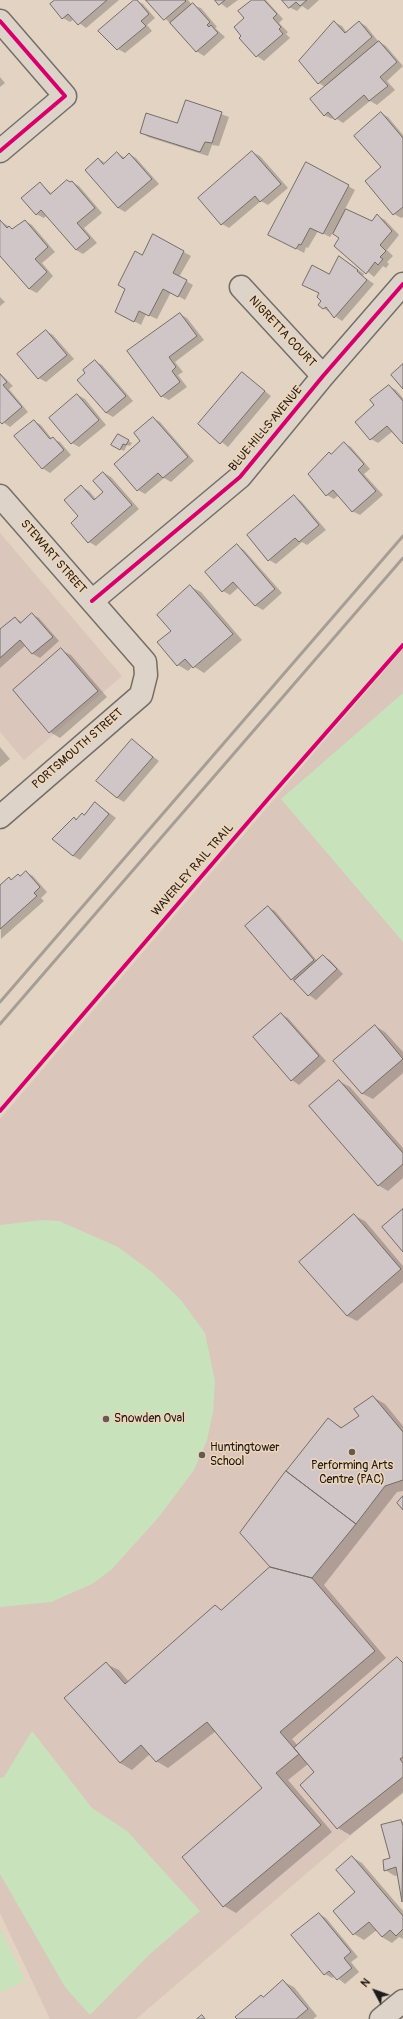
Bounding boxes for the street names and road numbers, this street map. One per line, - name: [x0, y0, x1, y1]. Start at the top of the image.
- street label: NIGRETTA COURT: [245, 293, 319, 371]
- street label: BLUE HILLS AVENUE: [226, 384, 306, 474]
- street label: STEWART STREET: [17, 517, 89, 597]
- street label: PORTSMOUTH STREET: [30, 706, 126, 792]
- street label: WAVERLEY RAIL TRAIL: [149, 821, 237, 919]

